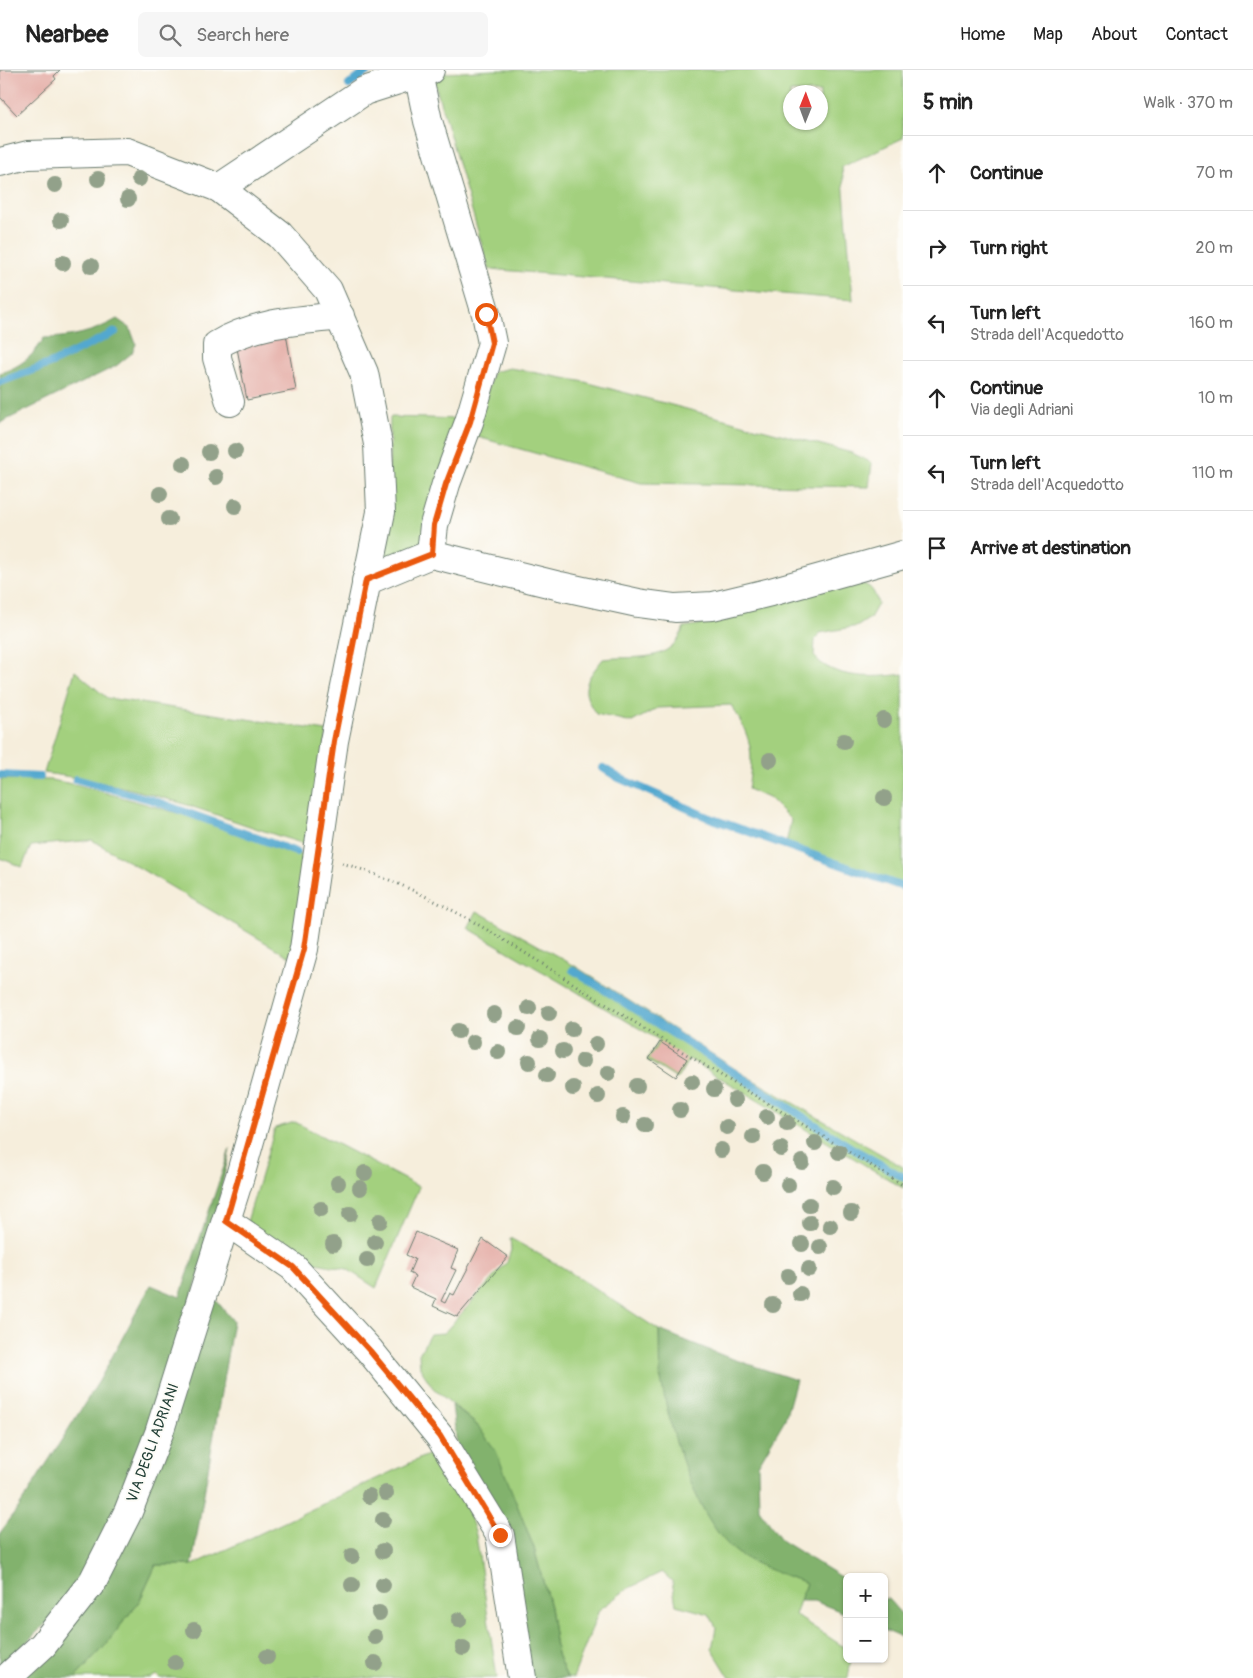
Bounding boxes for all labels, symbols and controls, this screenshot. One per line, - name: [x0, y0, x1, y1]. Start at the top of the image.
- search box: [138, 12, 488, 57]
- text: Nearbee: [25, 20, 108, 49]
- icon: search: [156, 21, 184, 49]
- text: Search here: [196, 23, 289, 47]
- text: Home: [960, 23, 1005, 46]
- text: Map: [1033, 23, 1063, 46]
- text: About: [1091, 23, 1137, 46]
- text: Contact: [1165, 23, 1228, 46]
- north arrow: [783, 85, 828, 130]
- text: 5 min: [923, 89, 973, 116]
- text: Walk · 370 m: [1143, 93, 1233, 113]
- icon: ahead: [923, 159, 951, 187]
- text: Continue: [970, 161, 1043, 185]
- text: 70 m: [1196, 163, 1233, 183]
- icon: right: [923, 234, 951, 262]
- text: Turn right: [970, 236, 1048, 260]
- text: 20 m: [1195, 238, 1233, 258]
- text: Turn left: [970, 301, 1040, 325]
- route start: [475, 303, 498, 326]
- icon: left: [923, 309, 951, 337]
- text: 160 m: [1189, 313, 1233, 333]
- text: Strada dell'Acquedotto: [970, 325, 1124, 345]
- text: Continue: [970, 376, 1043, 400]
- icon: ahead: [923, 384, 951, 412]
- text: 10 m: [1198, 388, 1233, 408]
- text: Via degli Adriani: [970, 400, 1073, 420]
- text: Turn left: [970, 451, 1040, 475]
- icon: left: [923, 459, 951, 487]
- text: 110 m: [1192, 463, 1233, 483]
- text: Strada dell'Acquedotto: [970, 475, 1124, 495]
- icon: arrive: [923, 534, 951, 562]
- text: Arrive at destination: [970, 536, 1131, 560]
- street label: VIA DEGLI ADRIANI: [123, 1381, 183, 1505]
- route end: [489, 1524, 512, 1547]
- map controls: [843, 1573, 888, 1663]
- button: +: [843, 1573, 888, 1618]
- button: −: [843, 1618, 888, 1663]

